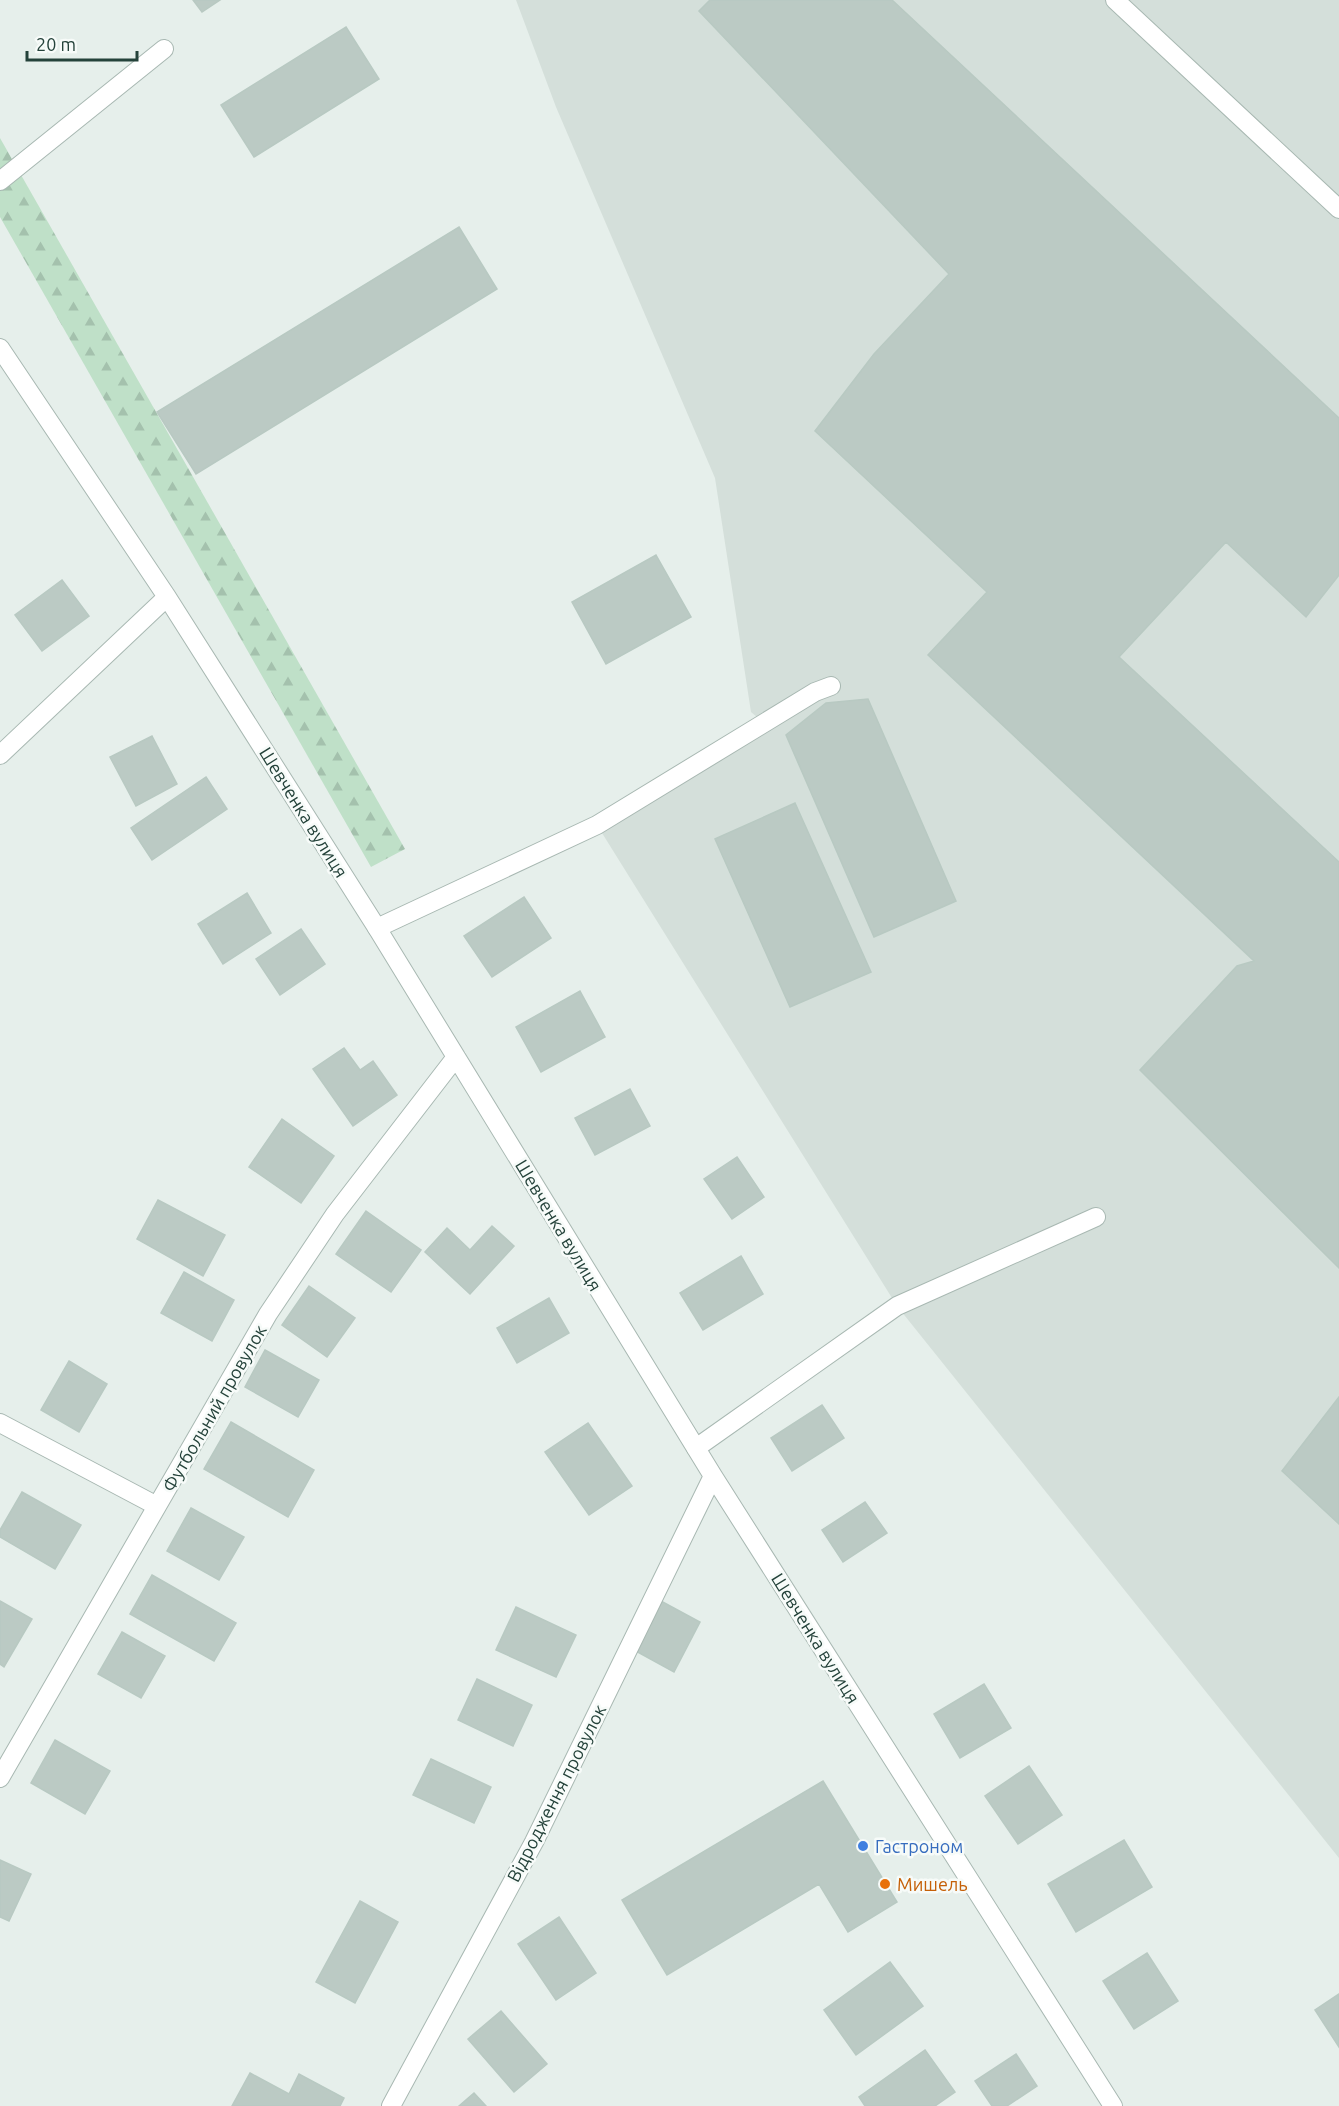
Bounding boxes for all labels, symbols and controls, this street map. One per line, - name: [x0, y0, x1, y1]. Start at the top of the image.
- scale bar: [27, 24, 136, 62]
- text: 20 m: [36, 34, 76, 54]
- street label: Шевченка вулиця: [256, 743, 352, 881]
- street label: Шевченка вулиця: [512, 1156, 606, 1294]
- street label: Футбольний провулок: [158, 1321, 270, 1495]
- street label: Шевченка вулиця: [768, 1569, 864, 1707]
- street label: Відродження провулок: [503, 1701, 609, 1885]
- place label: Гастроном: [875, 1836, 963, 1856]
- marker: Гастроном: [856, 1839, 870, 1853]
- place label: Мишель: [897, 1874, 968, 1894]
- marker: Мишель: [878, 1877, 892, 1891]

